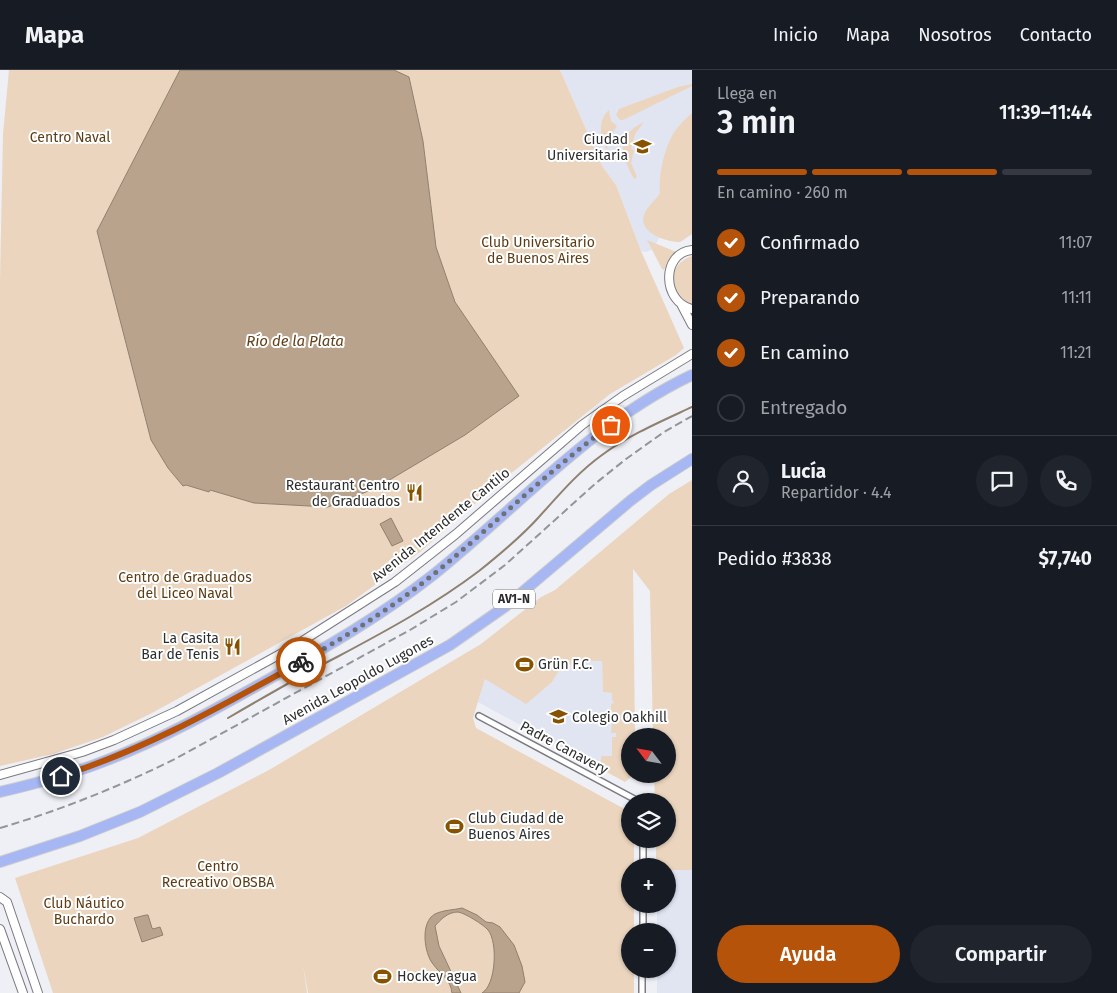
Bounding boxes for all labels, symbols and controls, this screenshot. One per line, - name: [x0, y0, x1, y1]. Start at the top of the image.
- text: Mapa: [25, 21, 84, 49]
- text: Inicio: [773, 24, 818, 46]
- text: Mapa: [846, 24, 890, 46]
- text: Nosotros: [918, 24, 992, 46]
- text: Contacto: [1020, 24, 1092, 46]
- text: Llega en: [717, 84, 777, 103]
- text: 11:39–11:44: [999, 101, 1092, 124]
- text: 3 min: [717, 103, 796, 141]
- park label: Centro Naval: [30, 129, 110, 146]
- place label: Ciudad Universitaria: [547, 131, 628, 164]
- school or university icon: Ciudad Universitaria: [632, 137, 652, 157]
- text: En camino · 260 m: [717, 183, 848, 202]
- icon: check: [717, 229, 745, 257]
- text: Confirmado: [760, 231, 860, 254]
- text: 11:07: [1059, 233, 1092, 252]
- park label: Club Universitario de Buenos Aires: [481, 234, 595, 267]
- icon: check: [717, 284, 745, 312]
- text: Preparando: [760, 286, 860, 309]
- text: 11:11: [1062, 288, 1092, 307]
- water label: Río de la Plata: [246, 332, 344, 350]
- icon: check: [717, 339, 745, 367]
- text: En camino: [760, 341, 849, 364]
- text: 11:21: [1060, 343, 1092, 362]
- text: Entregado: [760, 396, 847, 419]
- pin: [590, 404, 632, 446]
- icon: bag: [597, 411, 625, 439]
- button: person: [717, 455, 769, 507]
- button: chat: [976, 455, 1028, 507]
- button: phone: [1040, 455, 1092, 507]
- text: Lucía: [781, 460, 826, 483]
- street label: Avenida Intendente Cantilo: [369, 464, 513, 586]
- place label: Restaurant Centro de Graduados: [286, 477, 400, 510]
- restaurant icon: Restaurant Centro de Graduados: [404, 483, 424, 503]
- text: Repartidor · 4.4: [781, 483, 891, 502]
- text: Pedido #3838: [717, 547, 832, 570]
- text: $7,740: [1039, 547, 1092, 570]
- park label: Centro de Graduados del Liceo Naval: [118, 569, 252, 602]
- road number: AV1-N: [493, 590, 535, 608]
- place label: La Casita Bar de Tenis: [141, 630, 219, 663]
- street label: Avenida Leopoldo Lugones: [280, 631, 437, 729]
- restaurant icon: La Casita Bar de Tenis: [223, 636, 243, 656]
- courier: [276, 637, 326, 687]
- icon: bike: [287, 648, 315, 676]
- sports icon: Grün F.C.: [514, 654, 534, 674]
- place label: Grün F.C.: [538, 656, 592, 673]
- school or university icon: Colegio Oakhill: [548, 707, 568, 727]
- place label: Colegio Oakhill: [572, 709, 667, 726]
- street label: Padre Canavery: [517, 718, 611, 778]
- north arrow: [621, 728, 676, 782]
- map controls: [621, 728, 676, 978]
- pin: [40, 755, 82, 797]
- icon: home: [47, 762, 75, 790]
- button: layers: [621, 793, 676, 848]
- place label: Club Ciudad de Buenos Aires: [468, 810, 564, 843]
- sports icon: Club Ciudad de Buenos Aires: [444, 816, 464, 836]
- park label: Centro Recreativo OBSBA: [162, 858, 274, 891]
- button: +: [621, 858, 676, 913]
- park label: Club Náutico Buchardo: [44, 895, 124, 928]
- button: −: [621, 923, 676, 978]
- button: Ayuda: [717, 925, 900, 983]
- button: Compartir: [910, 925, 1092, 983]
- sports icon: Hockey agua: [373, 966, 393, 986]
- place label: Hockey agua: [397, 968, 477, 985]

